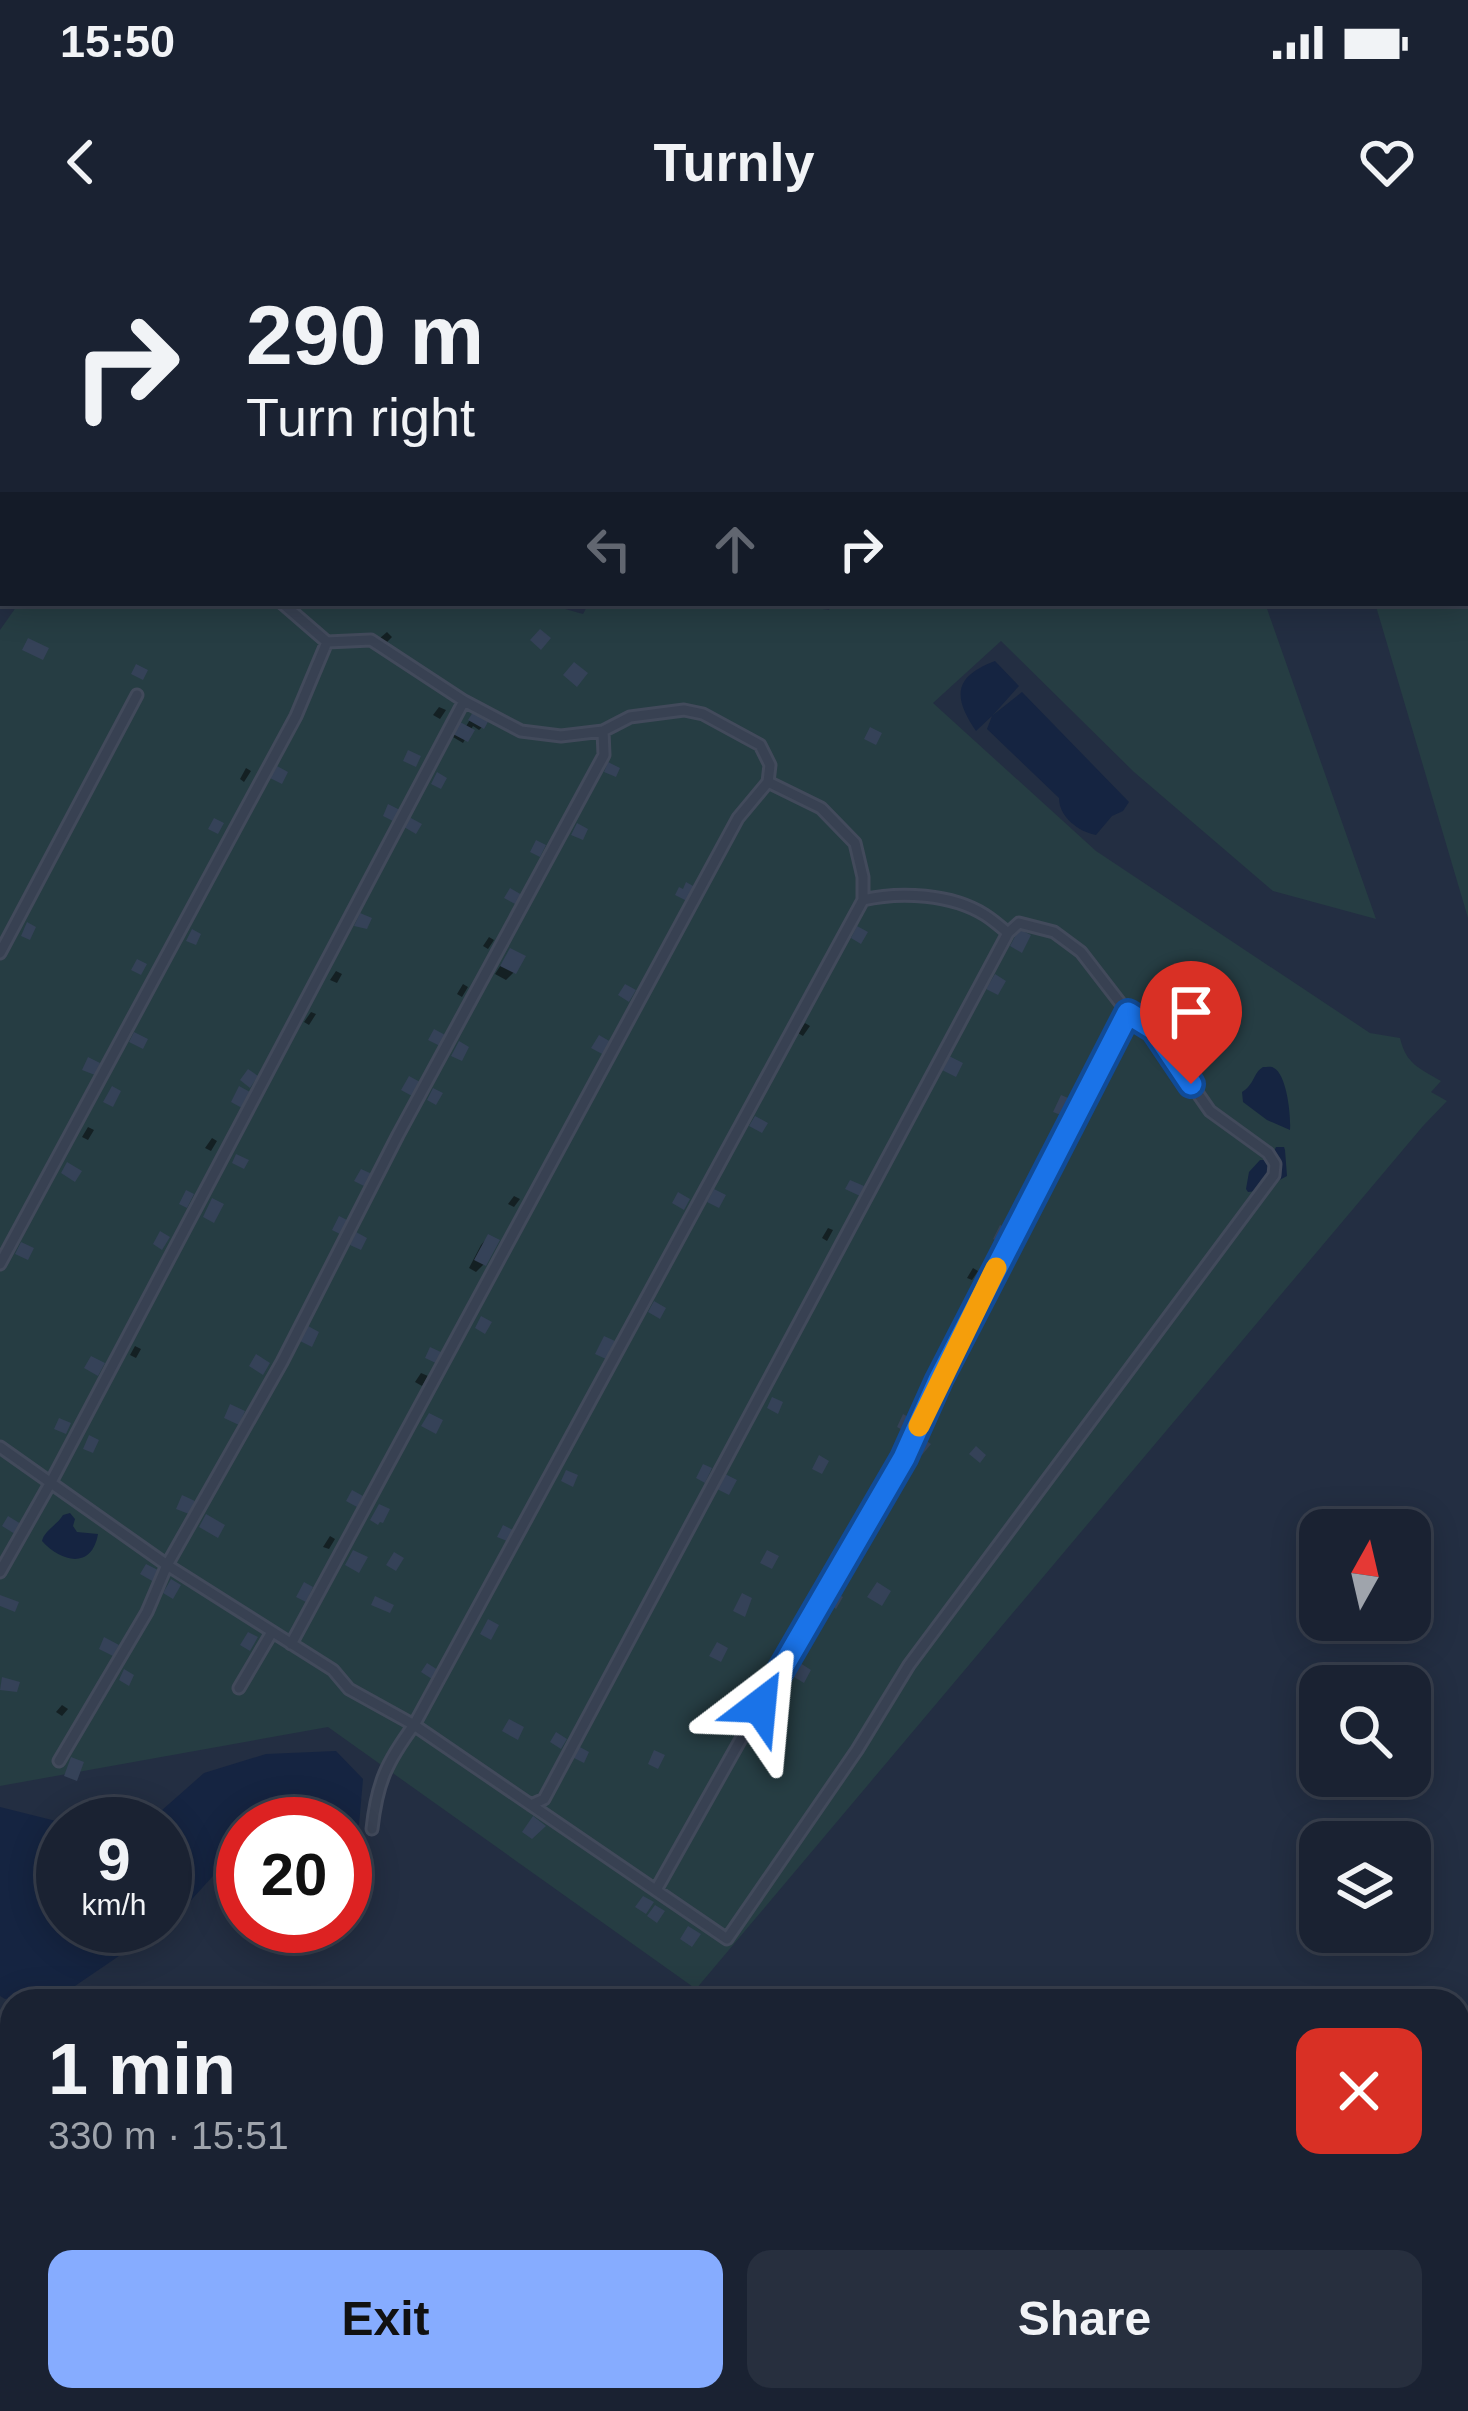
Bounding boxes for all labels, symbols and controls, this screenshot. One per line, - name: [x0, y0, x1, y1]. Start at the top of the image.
- text: 15:50: [60, 16, 175, 67]
- icon: back: [48, 129, 114, 195]
- icon: heart: [1354, 129, 1420, 195]
- text: Turnly: [654, 132, 815, 192]
- icon: right: [48, 288, 204, 444]
- text: 290 m: [246, 288, 484, 382]
- text: Turn right: [246, 387, 475, 447]
- icon: left: [576, 516, 642, 582]
- icon: ahead: [702, 516, 768, 582]
- icon: right: [828, 516, 894, 582]
- pin: [1140, 961, 1242, 1084]
- icon: arrive: [1158, 979, 1224, 1045]
- north arrow: [1299, 1509, 1431, 1641]
- map controls: [1299, 1509, 1431, 1953]
- position arrow: [697, 1643, 823, 1769]
- button: search: [1299, 1665, 1431, 1797]
- speed limit sign: 20: [216, 1797, 372, 1953]
- button: layers: [1299, 1821, 1431, 1953]
- text: 9: [97, 1826, 131, 1893]
- text: km/h: [81, 1888, 147, 1921]
- button: close: [1296, 2028, 1422, 2154]
- text: 1 min: [48, 2029, 236, 2109]
- text: 330 m · 15:51: [48, 2114, 289, 2157]
- button: Exit: [48, 2250, 723, 2388]
- button: Share: [747, 2250, 1422, 2388]

